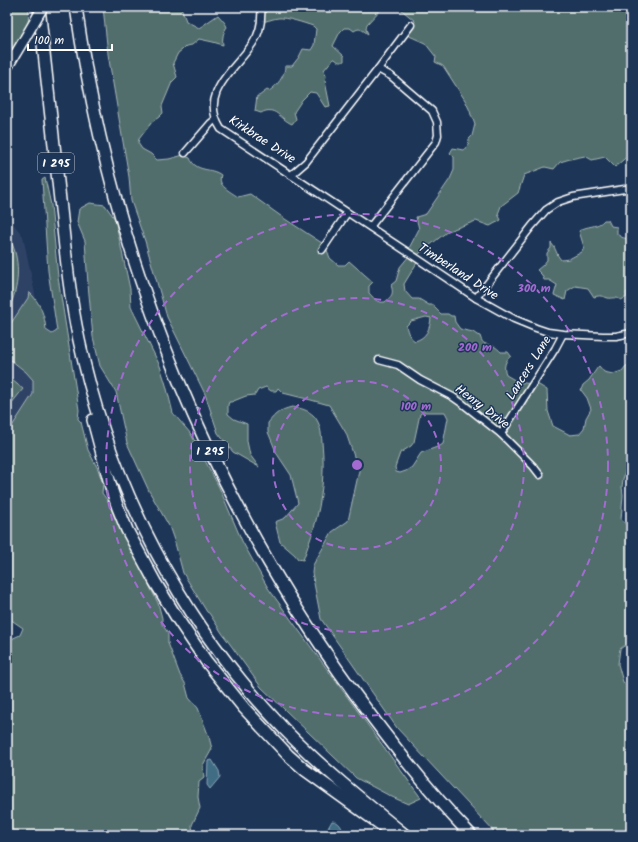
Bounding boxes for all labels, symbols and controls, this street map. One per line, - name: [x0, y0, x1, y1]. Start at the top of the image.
- scale bar: [28, 26, 112, 52]
- text: 100 m: [34, 31, 65, 50]
- street label: Kirkbrae Drive: [224, 110, 300, 170]
- road number: I 295: [38, 153, 74, 173]
- street label: Timberland Drive: [414, 238, 503, 306]
- text: 300 m: [516, 279, 551, 298]
- street label: Lancers Lane: [501, 331, 557, 404]
- text: 200 m: [458, 338, 492, 357]
- street label: Henry Drive: [450, 379, 514, 435]
- text: 100 m: [401, 397, 431, 416]
- road number: I 295: [192, 441, 228, 461]
- centre of rings: [350, 458, 364, 472]

